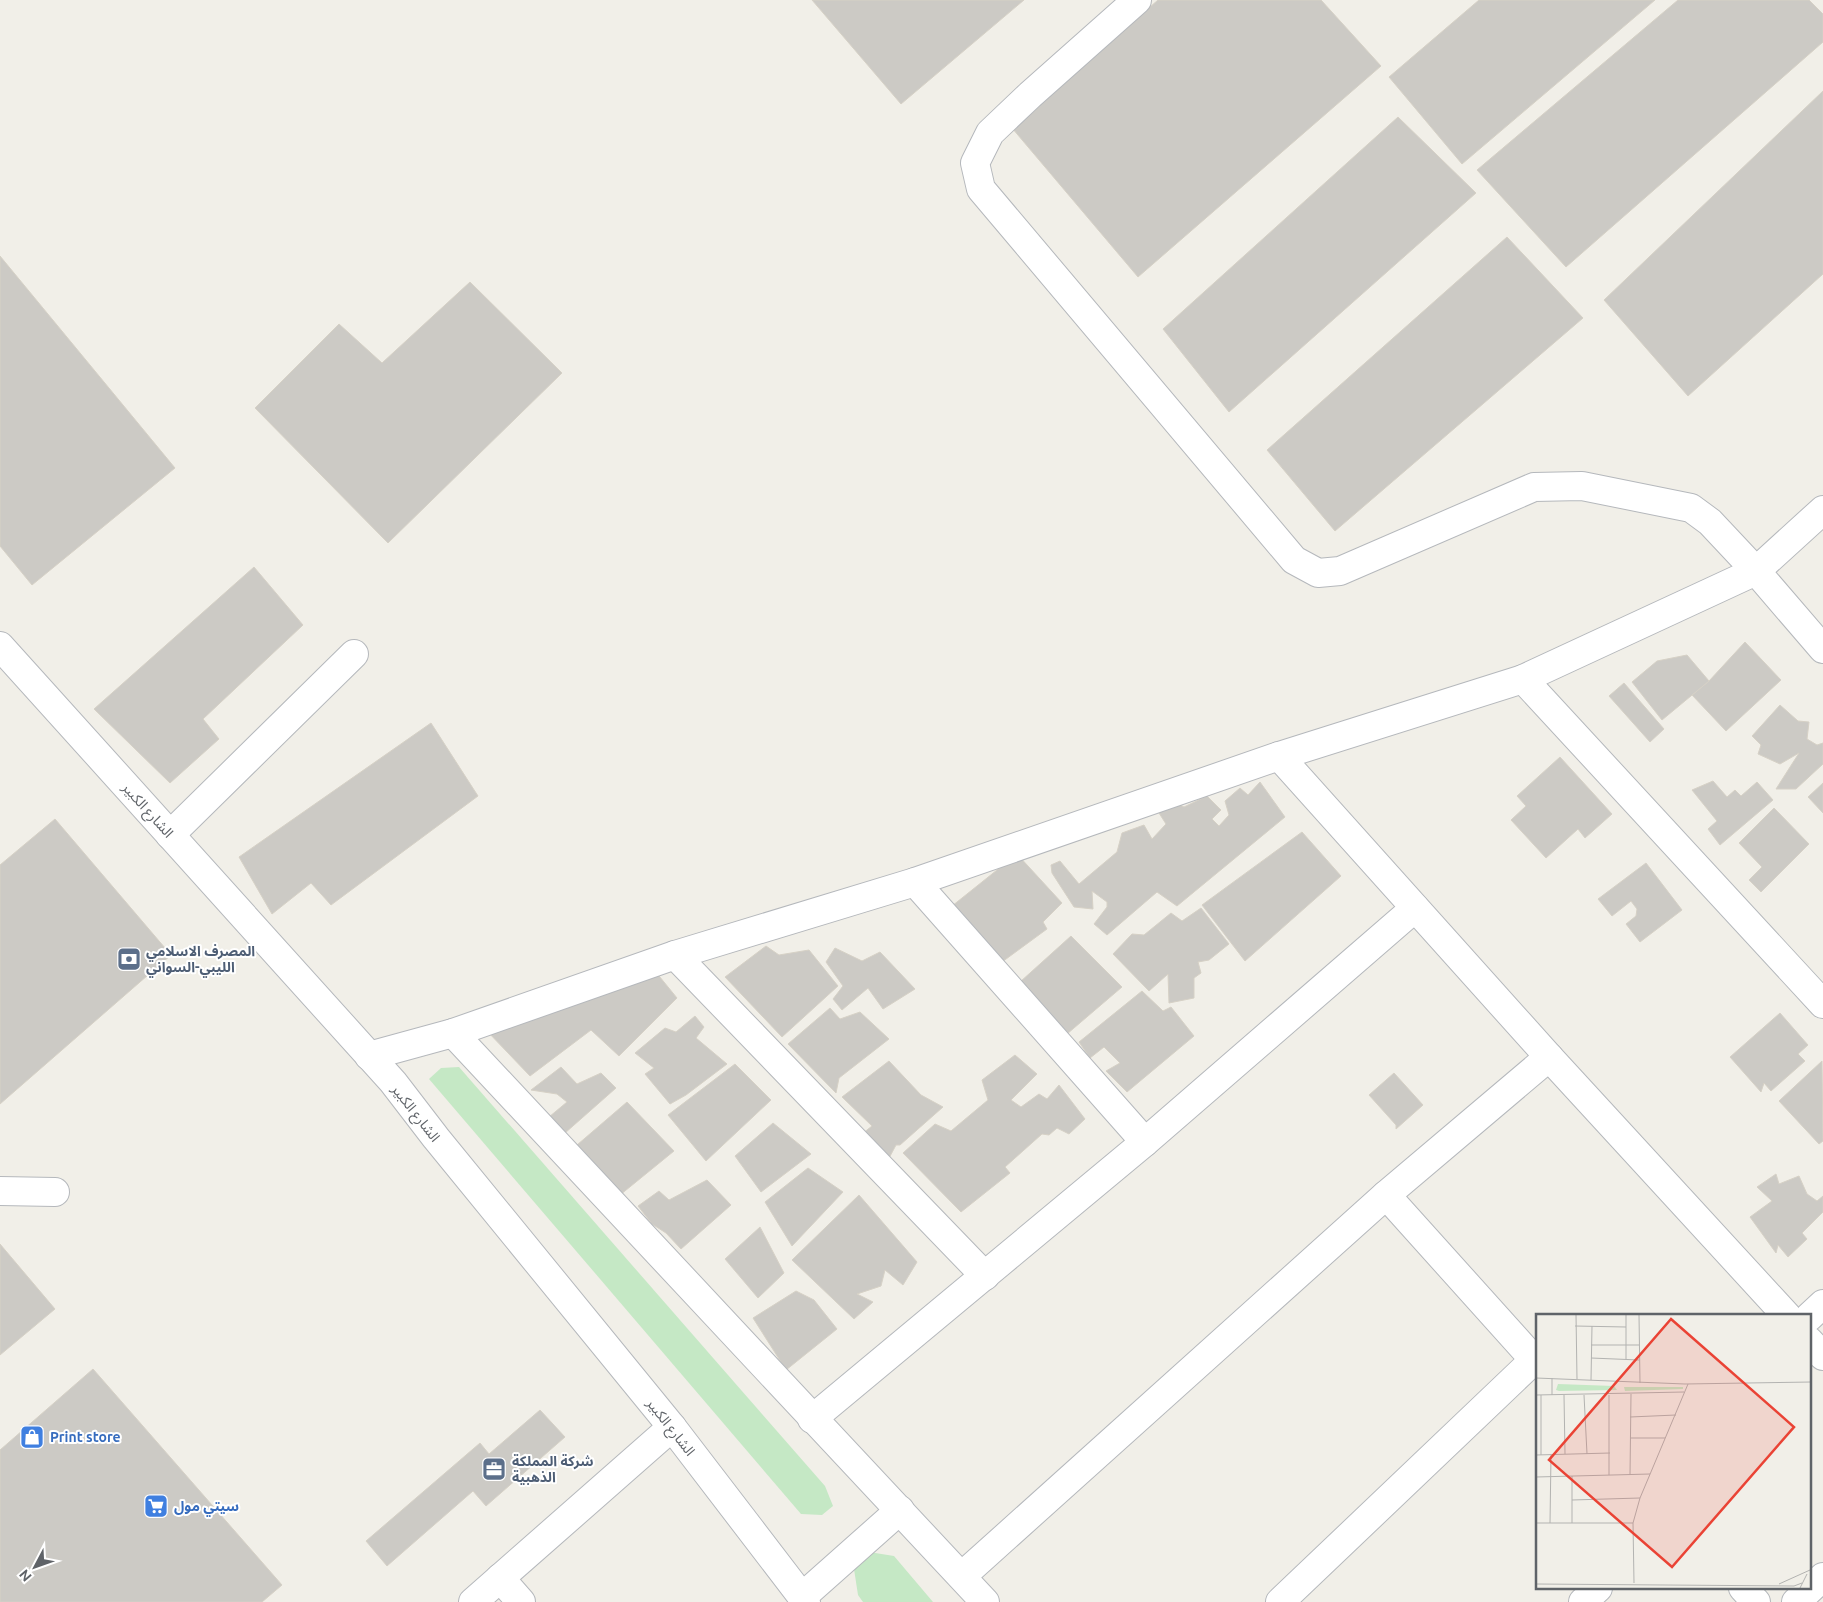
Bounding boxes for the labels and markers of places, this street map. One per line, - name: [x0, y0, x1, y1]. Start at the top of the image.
- place label: المصرف الاسلامي الليبي-السواني: [146, 943, 255, 978]
- bank icon: المصرف الاسلامي الليبي-السواني: [116, 946, 142, 972]
- shop icon: Print store: [19, 1424, 45, 1450]
- place label: Print store: [50, 1429, 121, 1445]
- place label: شركة المملكة الذهبية: [512, 1453, 594, 1485]
- office icon: شركة المملكة الذهبية: [481, 1456, 507, 1482]
- supermarket icon: سيتي مول: [143, 1493, 169, 1519]
- place label: سيتي مول: [174, 1498, 239, 1517]

